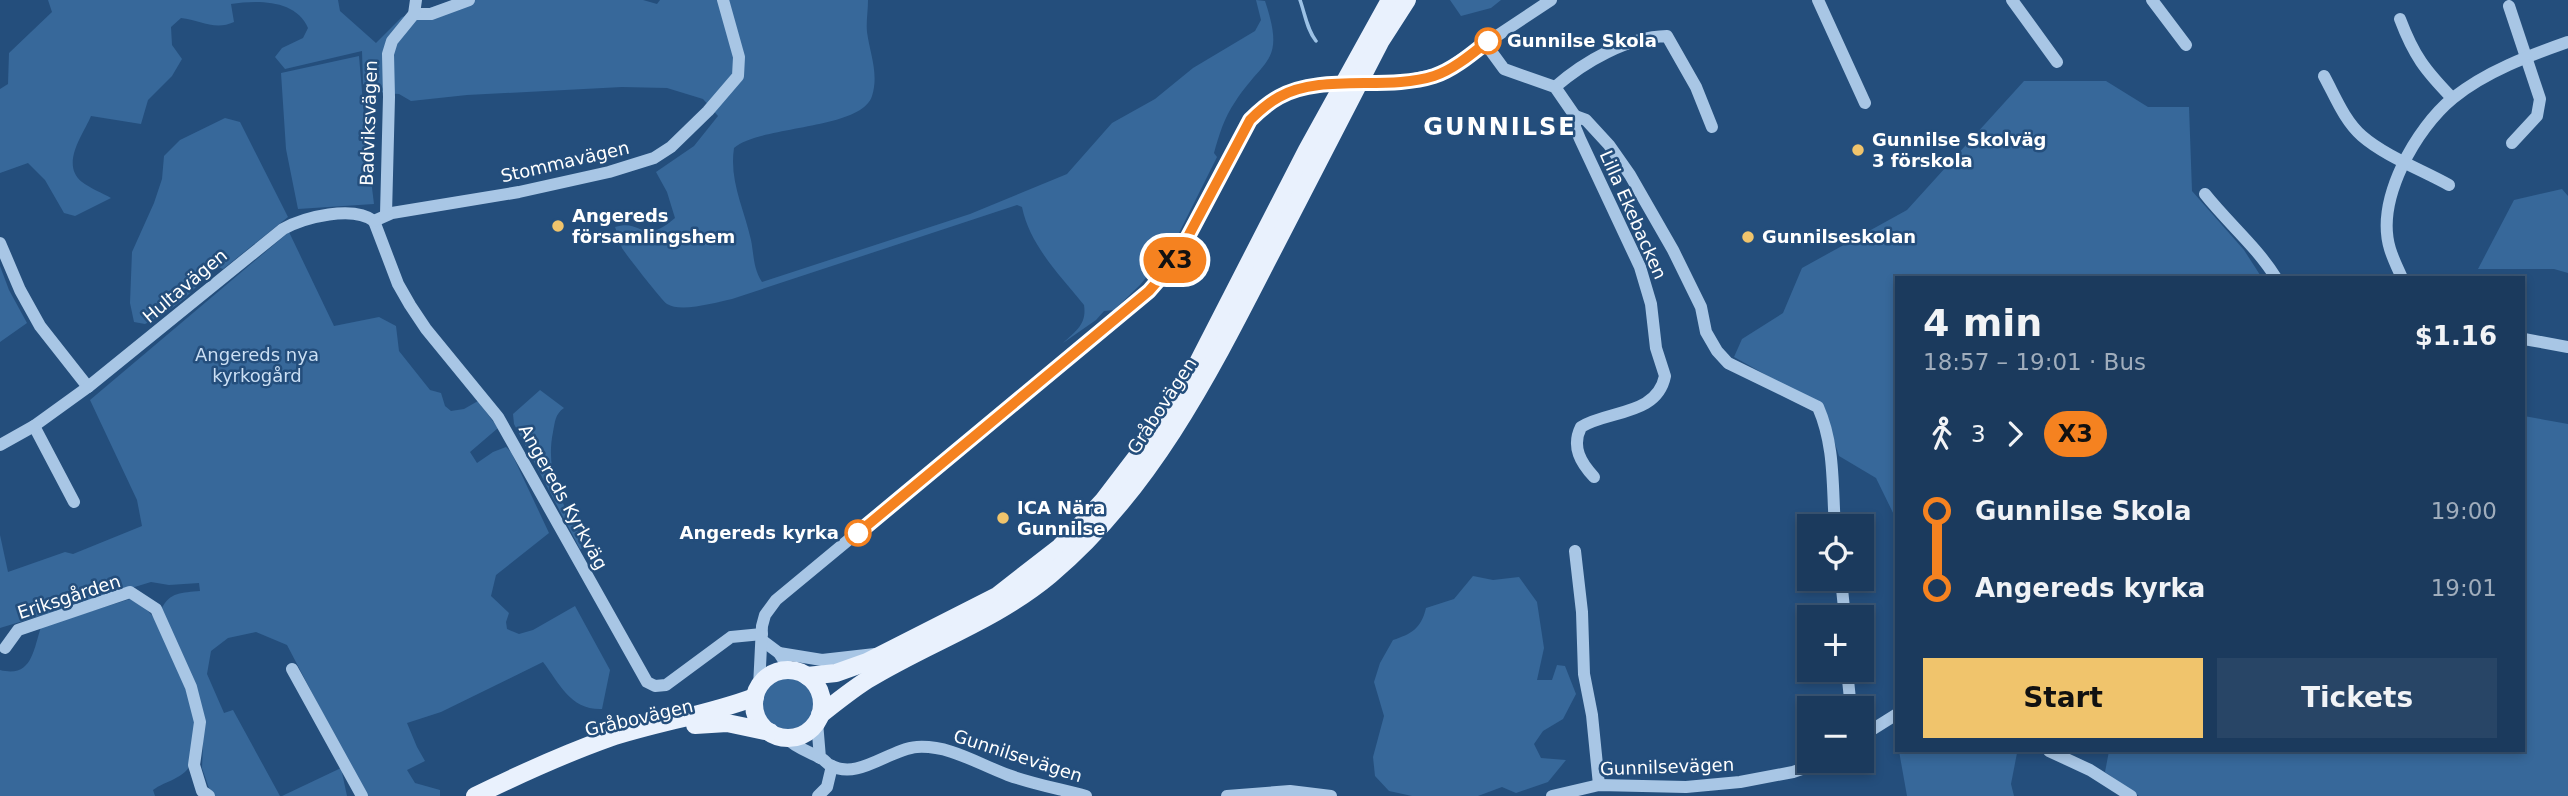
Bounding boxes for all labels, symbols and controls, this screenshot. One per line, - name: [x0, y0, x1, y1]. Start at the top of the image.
- marker: Gunnilse Skola: [1475, 28, 1501, 54]
- place label: Gunnilse Skola: [1507, 30, 1657, 51]
- street label: Badviksvägen: [356, 60, 381, 186]
- district label: GUNNILSE: [1423, 113, 1577, 141]
- place label: Gunnilse Skolväg 3 förskola: [1872, 129, 2047, 171]
- street label: Stommavägen: [499, 137, 631, 186]
- marker: Gunnilse Skolväg 3 förskola: [1850, 142, 1866, 158]
- street label: Lilla Ekebacken: [1596, 147, 1671, 282]
- place label: Angereds församlingshem: [572, 205, 735, 247]
- marker: Angereds församlingshem: [550, 218, 566, 234]
- place label: Gunnilseskolan: [1762, 226, 1916, 247]
- marker: Gunnilseskolan: [1740, 229, 1756, 245]
- line badge: X3: [1144, 237, 1206, 283]
- street label: Hultavägen: [138, 244, 231, 327]
- text: X3: [1157, 246, 1193, 274]
- text: 4 min: [1923, 301, 2042, 345]
- text: $1.16: [2415, 321, 2497, 351]
- park label: Angereds nya kyrkogård: [195, 344, 319, 386]
- text: 18:57 – 19:01 · Bus: [1923, 349, 2146, 375]
- street label: Gråbovägen: [1123, 354, 1200, 458]
- icon: walk: [1923, 415, 1961, 453]
- icon: forward: [1996, 415, 2034, 453]
- street label: Angereds Kyrkväg: [515, 420, 612, 573]
- text: X3: [2058, 420, 2093, 448]
- text: 3: [1971, 421, 1986, 447]
- text: Gunnilse Skola: [1975, 496, 2192, 526]
- place label: ICA Nära Gunnilse: [1017, 497, 1105, 539]
- text: 19:00: [2431, 498, 2497, 524]
- marker: ICA Nära Gunnilse: [995, 510, 1011, 526]
- map controls: [1797, 514, 1874, 773]
- button: locate: [1797, 514, 1874, 591]
- marker: Angereds kyrka: [845, 520, 871, 546]
- place label: Angereds kyrka: [680, 522, 839, 543]
- street label: Eriksgården: [15, 570, 123, 623]
- text: Angereds kyrka: [1975, 573, 2205, 603]
- text: 19:01: [2431, 575, 2497, 601]
- button: +: [1797, 605, 1874, 682]
- button: Start: [1923, 658, 2203, 738]
- button: Tickets: [2217, 658, 2497, 738]
- street label: Gråbovägen: [583, 695, 695, 740]
- button: −: [1797, 696, 1874, 773]
- street label: Gunnilsevägen: [951, 725, 1085, 786]
- street label: Gunnilsevägen: [1600, 754, 1734, 779]

